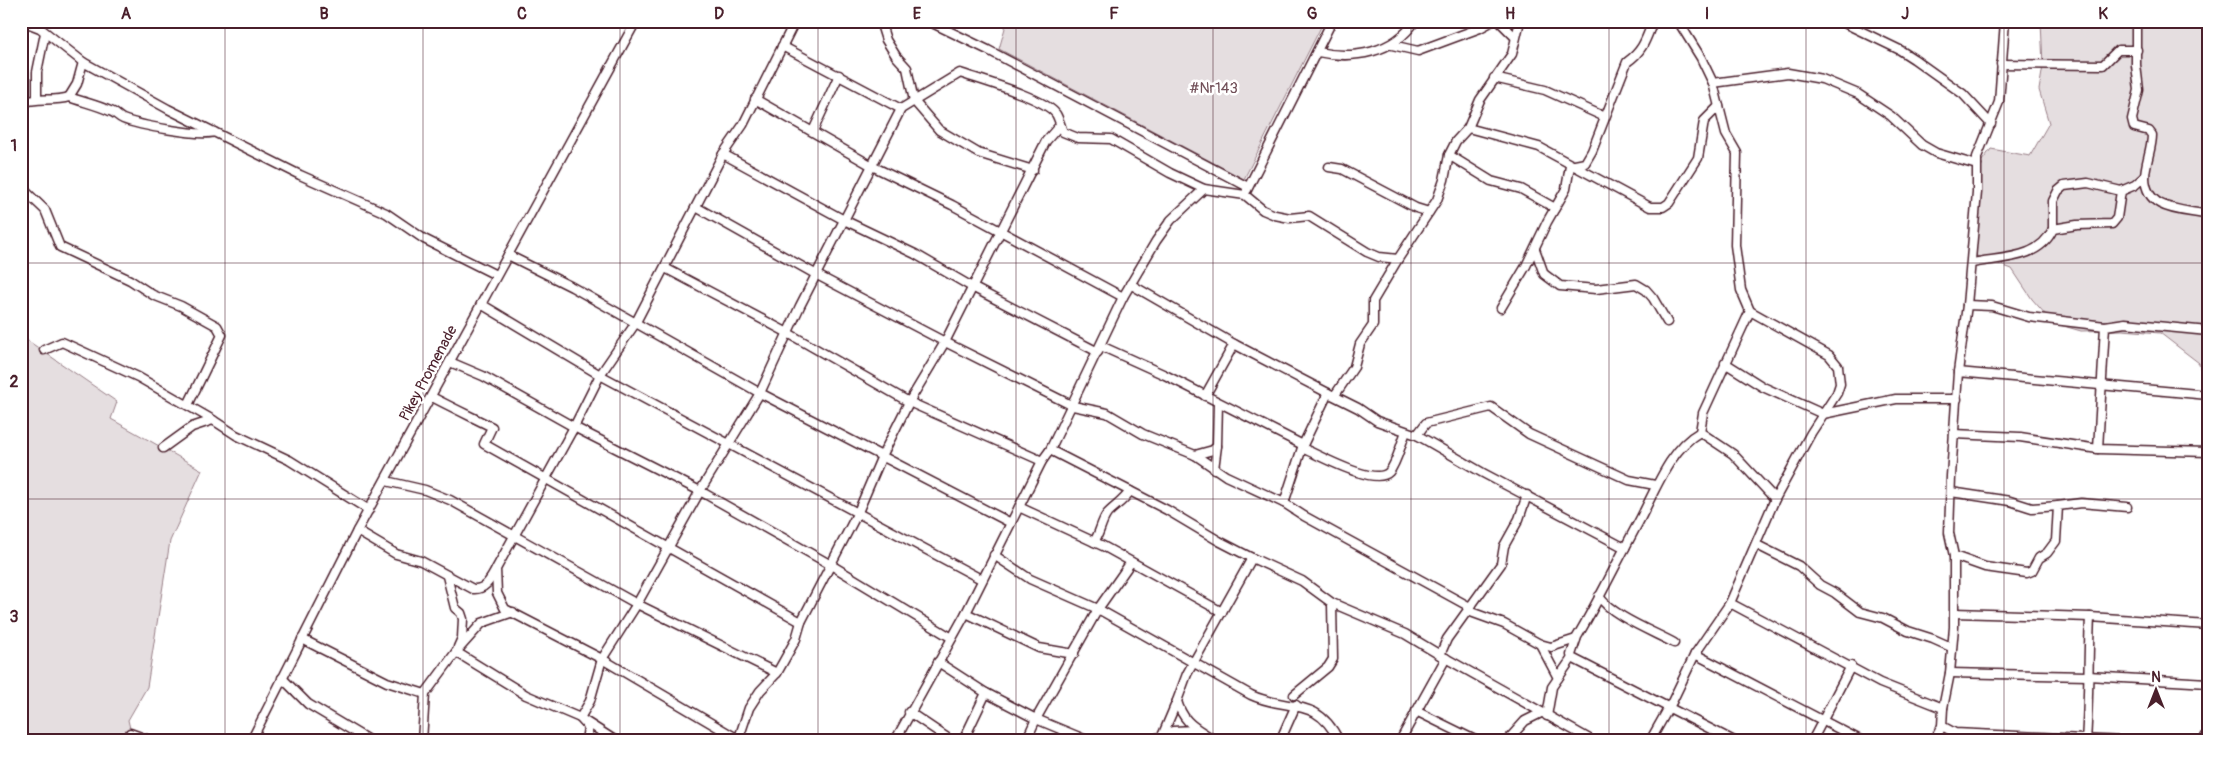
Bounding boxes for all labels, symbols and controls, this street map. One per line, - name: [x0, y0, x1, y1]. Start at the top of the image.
- text: A: [121, 4, 132, 24]
- text: B: [319, 4, 329, 24]
- text: C: [517, 4, 527, 24]
- text: D: [714, 4, 724, 24]
- text: E: [913, 4, 922, 24]
- text: F: [1109, 4, 1119, 24]
- text: G: [1307, 4, 1318, 24]
- text: H: [1505, 4, 1515, 24]
- text: I: [1705, 4, 1709, 24]
- text: J: [1901, 4, 1909, 24]
- text: K: [2098, 4, 2108, 24]
- park label: #Nr143: [1189, 79, 1238, 98]
- text: 1: [11, 136, 17, 156]
- street label: Pikey Promenade: [395, 322, 462, 424]
- text: 2: [10, 372, 19, 392]
- text: 3: [10, 607, 19, 627]
- north arrow: [2132, 664, 2182, 714]
- text: N: [2151, 669, 2161, 686]

